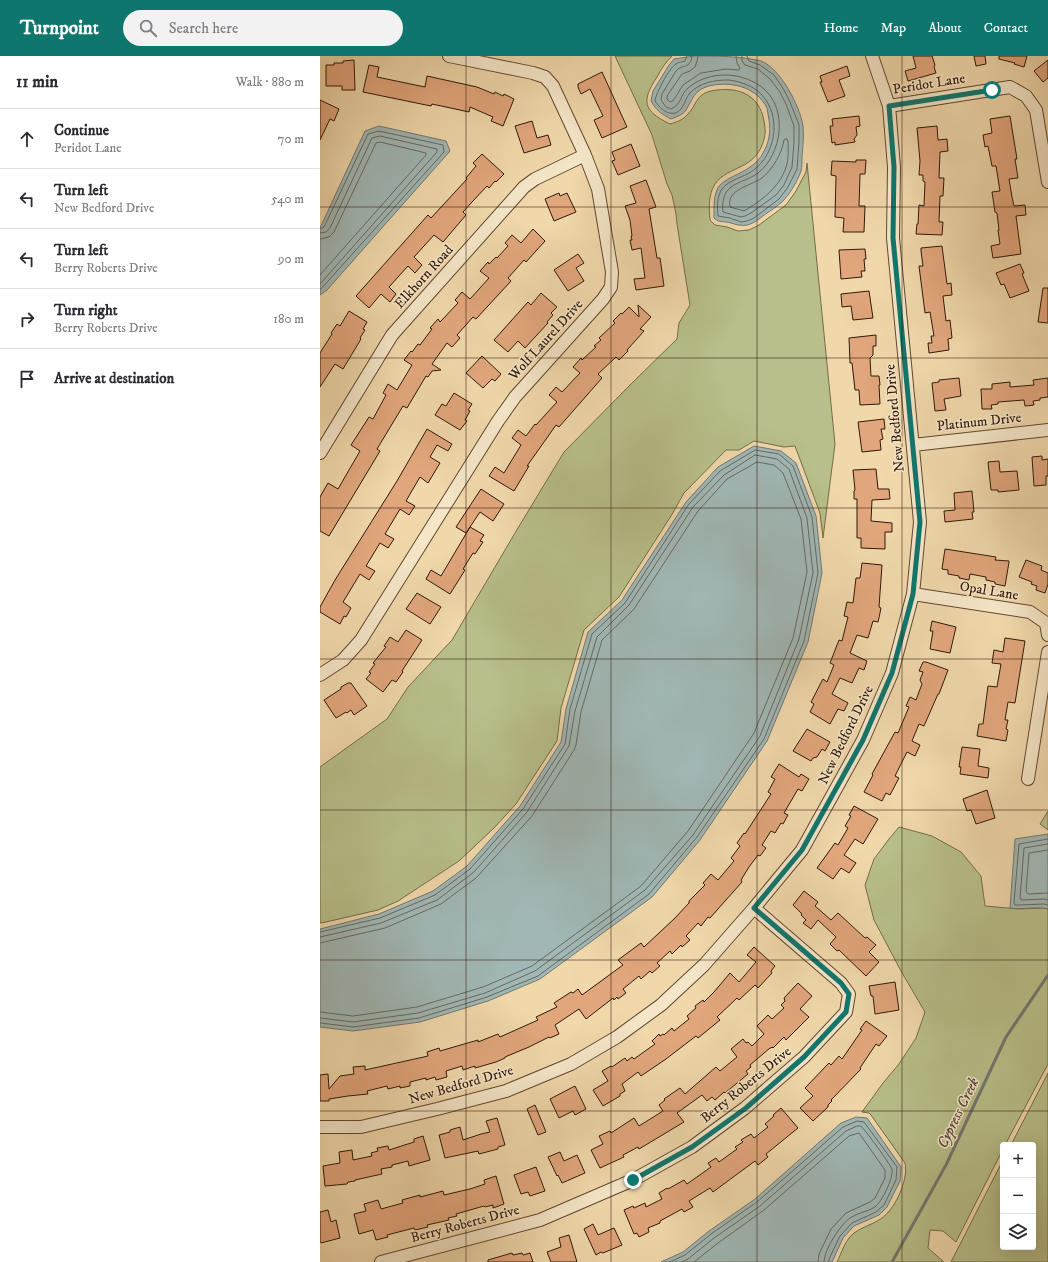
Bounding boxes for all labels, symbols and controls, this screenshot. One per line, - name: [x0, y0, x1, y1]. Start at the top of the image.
- search box: [123, 10, 403, 46]
- text: Turnpoint: [20, 17, 99, 40]
- icon: search: [137, 17, 159, 39]
- text: Search here: [169, 19, 238, 38]
- text: Home: [824, 19, 858, 37]
- text: Map: [880, 19, 906, 37]
- text: About: [928, 19, 962, 37]
- text: Contact: [984, 19, 1028, 37]
- street label: Peridot Lane: [892, 69, 967, 99]
- text: 11 min: [16, 71, 58, 93]
- text: Walk · 880 m: [236, 74, 304, 90]
- route start: [983, 81, 1001, 99]
- text: Continue: [54, 121, 109, 140]
- icon: ahead: [16, 128, 38, 150]
- text: 70 m: [278, 131, 304, 147]
- text: Peridot Lane: [54, 140, 122, 156]
- text: Turn left: [54, 181, 108, 200]
- icon: left: [16, 188, 38, 210]
- text: 540 m: [271, 191, 304, 207]
- text: New Bedford Drive: [54, 200, 154, 216]
- text: Turn left: [54, 241, 108, 260]
- street label: Elkhorn Road: [391, 241, 457, 313]
- icon: left: [16, 248, 38, 270]
- text: 90 m: [278, 251, 304, 267]
- text: Berry Roberts Drive: [54, 260, 158, 276]
- street label: Wolf Laurel Drive: [504, 296, 587, 385]
- text: Turn right: [54, 301, 117, 320]
- icon: right: [16, 308, 38, 330]
- text: 180 m: [273, 311, 304, 327]
- text: Berry Roberts Drive: [54, 320, 158, 336]
- street label: New Bedford Drive: [881, 363, 909, 473]
- icon: arrive: [16, 368, 38, 390]
- text: Arrive at destination: [54, 369, 174, 388]
- street label: Platinum Drive: [936, 409, 1022, 435]
- street label: Opal Lane: [958, 577, 1020, 605]
- street label: New Bedford Drive: [814, 682, 878, 788]
- street label: Berry Roberts Drive: [697, 1043, 795, 1127]
- street label: New Bedford Drive: [407, 1061, 516, 1109]
- water label: Cypress Creek: [933, 1074, 984, 1151]
- map controls: [1000, 1142, 1036, 1250]
- button: +: [1000, 1142, 1036, 1178]
- route end: [624, 1171, 642, 1189]
- button: −: [1000, 1178, 1036, 1214]
- street label: Berry Roberts Drive: [409, 1201, 521, 1247]
- button: layers: [1000, 1214, 1036, 1250]

